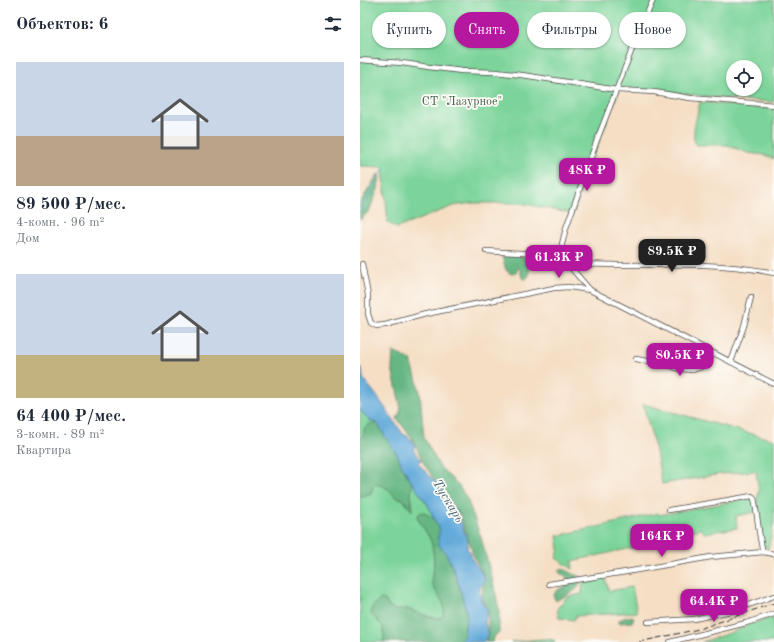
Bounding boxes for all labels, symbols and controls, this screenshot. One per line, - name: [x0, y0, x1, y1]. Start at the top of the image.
- chip: Купить: [372, 12, 446, 48]
- chip: Снять: [454, 12, 519, 48]
- chip: Фильтры: [527, 12, 611, 48]
- chip: Новое: [619, 12, 686, 48]
- icon: filters: [322, 13, 344, 35]
- text: Объектов: 6: [16, 16, 108, 33]
- map controls: [726, 60, 762, 96]
- button: locate: [726, 60, 762, 96]
- icon: home: [144, 88, 216, 160]
- park label: СТ "Лазурное": [422, 96, 502, 108]
- pin: 48K ₽: [559, 158, 615, 192]
- text: 48K ₽: [568, 164, 606, 177]
- text: 89 500 ₽/мес.: [16, 196, 126, 213]
- text: 4-комн. · 96 m²: [16, 216, 104, 229]
- text: Дом: [16, 232, 40, 245]
- pin: 89.5K ₽: [635, 239, 709, 273]
- pin: 61.3K ₽: [522, 245, 596, 279]
- text: 89.5K ₽: [647, 245, 697, 258]
- text: 61.3K ₽: [534, 251, 584, 264]
- icon: home: [144, 300, 216, 372]
- pin: 80.5K ₽: [643, 343, 717, 377]
- text: 80.5K ₽: [655, 349, 705, 362]
- text: 64 400 ₽/мес.: [16, 408, 126, 425]
- text: 3-комн. · 89 m²: [16, 428, 104, 441]
- text: Квартира: [16, 444, 71, 457]
- water label: Тускарь: [430, 477, 466, 525]
- pin: 164K ₽: [629, 524, 695, 558]
- text: 164K ₽: [639, 530, 685, 543]
- pin: 64.4K ₽: [677, 589, 751, 623]
- text: 64.4K ₽: [689, 595, 739, 608]

